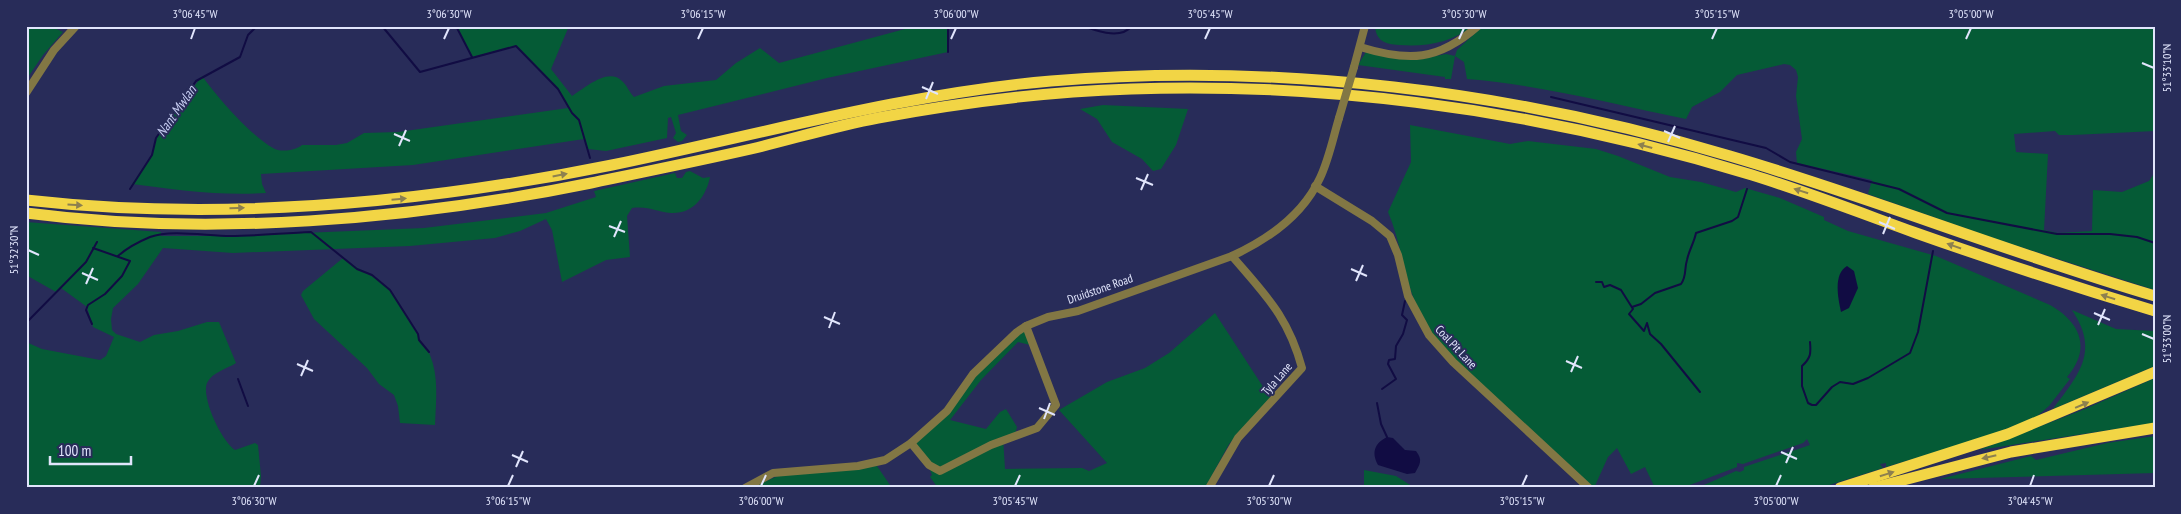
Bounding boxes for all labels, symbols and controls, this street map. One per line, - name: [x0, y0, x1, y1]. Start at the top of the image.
- text: 3°06'45"W: [172, 6, 218, 21]
- text: 3°06'30"W: [426, 6, 472, 21]
- text: 3°06'15"W: [680, 6, 726, 21]
- text: 3°06'00"W: [933, 6, 979, 21]
- text: 3°05'45"W: [1187, 6, 1233, 21]
- text: 3°05'30"W: [1441, 6, 1487, 21]
- text: 3°05'15"W: [1694, 6, 1740, 21]
- text: 3°05'00"W: [1948, 6, 1994, 21]
- text: 51°33'10"N: [2159, 44, 2174, 92]
- water label: Nant Mwlan: [152, 81, 201, 140]
- one-way arrow: [1637, 141, 1652, 149]
- one-way arrow: [552, 170, 568, 178]
- one-way arrow: [1793, 187, 1808, 195]
- one-way arrow: [392, 195, 408, 203]
- one-way arrow: [67, 201, 83, 209]
- one-way arrow: [229, 204, 245, 212]
- text: 51°32'30"N: [6, 226, 21, 274]
- one-way arrow: [1946, 242, 1961, 250]
- street label: Druidstone Road: [1065, 270, 1135, 307]
- one-way arrow: [2101, 293, 2116, 300]
- text: 51°33'00"N: [2159, 315, 2174, 363]
- street label: Coal Pit Lane: [1432, 322, 1480, 372]
- street label: Tyla Lane: [1258, 359, 1295, 398]
- one-way arrow: [2075, 400, 2089, 408]
- scale bar: [50, 434, 131, 466]
- text: 100 m: [58, 441, 91, 460]
- one-way arrow: [1981, 453, 1997, 461]
- one-way arrow: [1879, 469, 1894, 477]
- text: 3°06'30"W: [231, 493, 277, 508]
- text: 3°06'15"W: [485, 493, 531, 508]
- text: 3°06'00"W: [738, 493, 784, 508]
- text: 3°05'45"W: [992, 493, 1038, 508]
- text: 3°05'30"W: [1246, 493, 1292, 508]
- text: 3°05'15"W: [1499, 493, 1545, 508]
- text: 3°05'00"W: [1753, 493, 1799, 508]
- text: 3°04'45"W: [2007, 493, 2053, 508]

